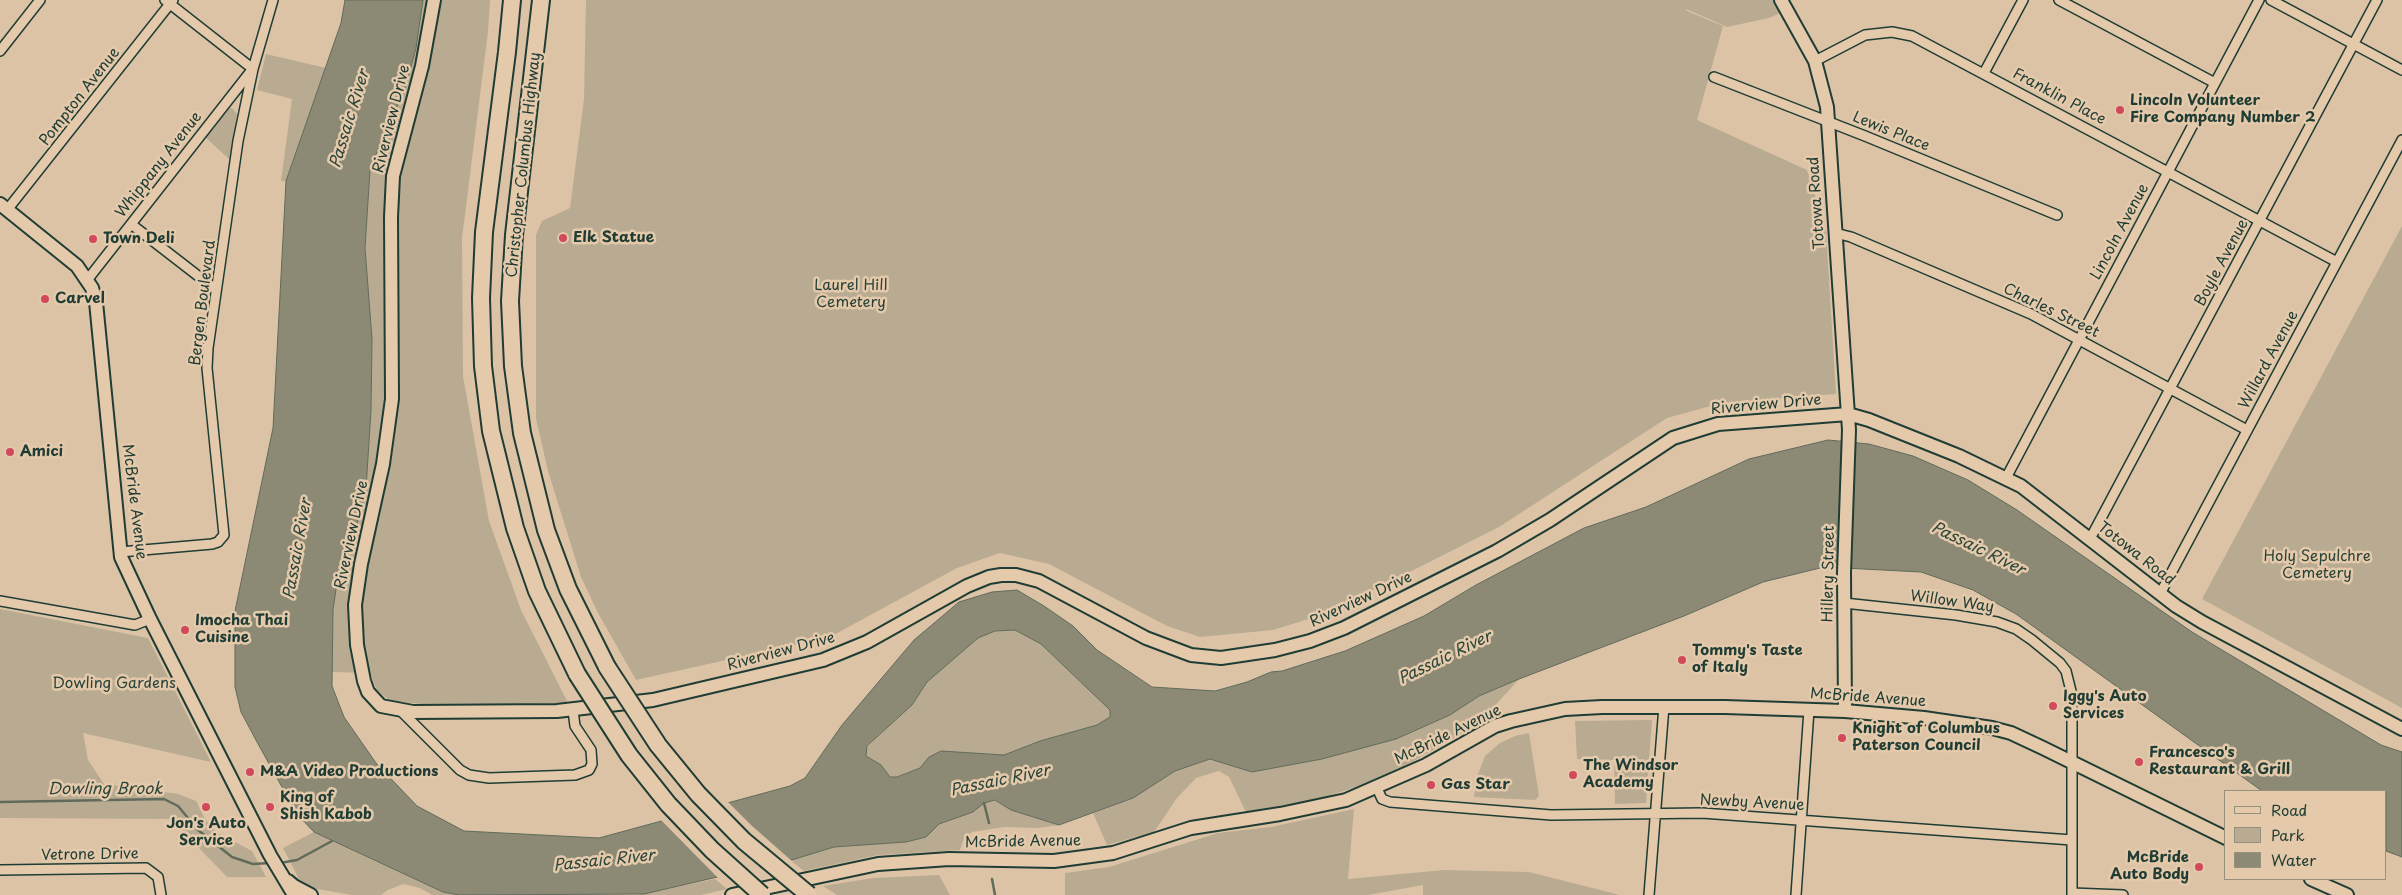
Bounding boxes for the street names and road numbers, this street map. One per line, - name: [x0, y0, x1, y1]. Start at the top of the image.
- street label: Pompton Avenue: [36, 44, 124, 150]
- street label: Christopher Columbus Highway: [503, 51, 545, 279]
- street label: Riverview Drive: [370, 63, 414, 175]
- street label: Franklin Place: [2009, 65, 2109, 129]
- street label: Whippany Avenue: [112, 108, 206, 222]
- street label: Lewis Place: [1850, 108, 1932, 156]
- street label: Totowa Road: [1805, 156, 1829, 250]
- street label: Lincoln Avenue: [2087, 181, 2153, 283]
- street label: Boyle Avenue: [2192, 216, 2252, 310]
- street label: Bergen Boulevard: [186, 239, 220, 367]
- street label: Charles Street: [2000, 280, 2102, 342]
- street label: Willard Avenue: [2235, 308, 2303, 412]
- street label: Riverview Drive: [1710, 391, 1822, 419]
- street label: McBride Avenue: [118, 443, 150, 561]
- street label: Riverview Drive: [332, 479, 372, 591]
- street label: Totowa Road: [2094, 518, 2178, 590]
- street label: Hillery Street: [1819, 525, 1839, 623]
- street label: Riverview Drive: [1307, 568, 1415, 632]
- street label: Willow Way: [1909, 587, 1995, 617]
- street label: Riverview Drive: [725, 629, 837, 675]
- street label: McBride Avenue: [1809, 685, 1927, 711]
- street label: McBride Avenue: [1392, 701, 1504, 769]
- street label: Newby Avenue: [1699, 791, 1805, 815]
- street label: McBride Avenue: [965, 832, 1081, 852]
- street label: Vetrone Drive: [41, 845, 139, 865]

